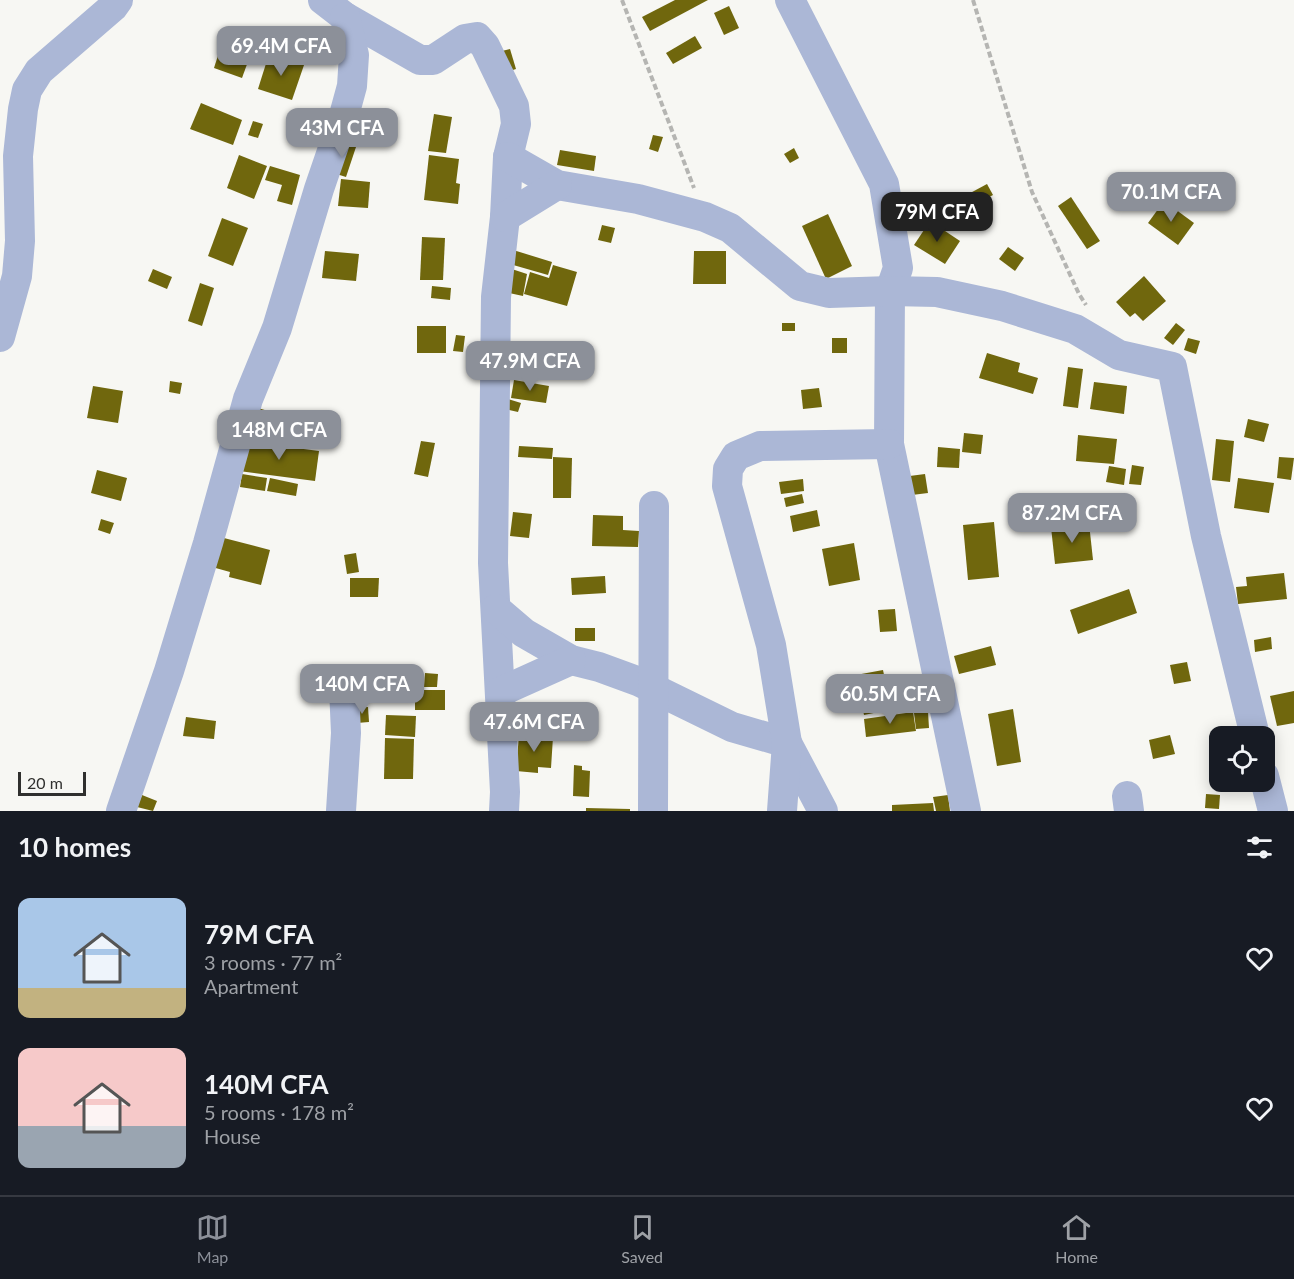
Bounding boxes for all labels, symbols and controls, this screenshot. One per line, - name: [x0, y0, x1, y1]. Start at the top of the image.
- pin: 69.4M CFA: [212, 26, 350, 77]
- text: 69.4M CFA: [231, 33, 331, 57]
- pin: 43M CFA: [287, 108, 397, 159]
- text: 43M CFA: [300, 115, 384, 139]
- pin: 70.1M CFA: [1102, 172, 1240, 223]
- text: 70.1M CFA: [1121, 179, 1221, 203]
- pin: 79M CFA: [882, 192, 992, 243]
- text: 79M CFA: [895, 199, 979, 223]
- pin: 47.9M CFA: [461, 341, 599, 392]
- text: 47.9M CFA: [480, 348, 580, 372]
- pin: 148M CFA: [217, 410, 341, 461]
- text: 148M CFA: [231, 417, 327, 441]
- pin: 87.2M CFA: [1003, 493, 1141, 544]
- text: 87.2M CFA: [1022, 500, 1122, 524]
- pin: 140M CFA: [300, 664, 424, 715]
- text: 140M CFA: [314, 671, 410, 695]
- pin: 60.5M CFA: [821, 674, 959, 725]
- text: 60.5M CFA: [840, 681, 940, 705]
- pin: 47.6M CFA: [465, 702, 603, 753]
- text: 47.6M CFA: [484, 709, 584, 733]
- map controls: [1209, 726, 1275, 792]
- button: locate: [1209, 726, 1275, 792]
- scale bar: [18, 769, 86, 796]
- text: 20 m: [27, 773, 63, 792]
- text: 10 homes: [18, 831, 131, 863]
- icon: filters: [1243, 831, 1276, 864]
- text: 79M CFA: [204, 918, 313, 950]
- icon: home: [66, 922, 138, 994]
- icon: heart: [1243, 942, 1276, 975]
- text: 3 rooms · 77 m²: [204, 950, 342, 974]
- text: Apartment: [204, 974, 298, 998]
- text: 140M CFA: [204, 1068, 329, 1100]
- icon: home: [66, 1072, 138, 1144]
- icon: heart: [1243, 1092, 1276, 1125]
- text: 5 rooms · 178 m²: [204, 1100, 354, 1124]
- text: House: [204, 1124, 261, 1148]
- tab: Map: [196, 1211, 229, 1266]
- tab: Saved: [621, 1211, 663, 1266]
- tab: Home: [1055, 1211, 1098, 1266]

